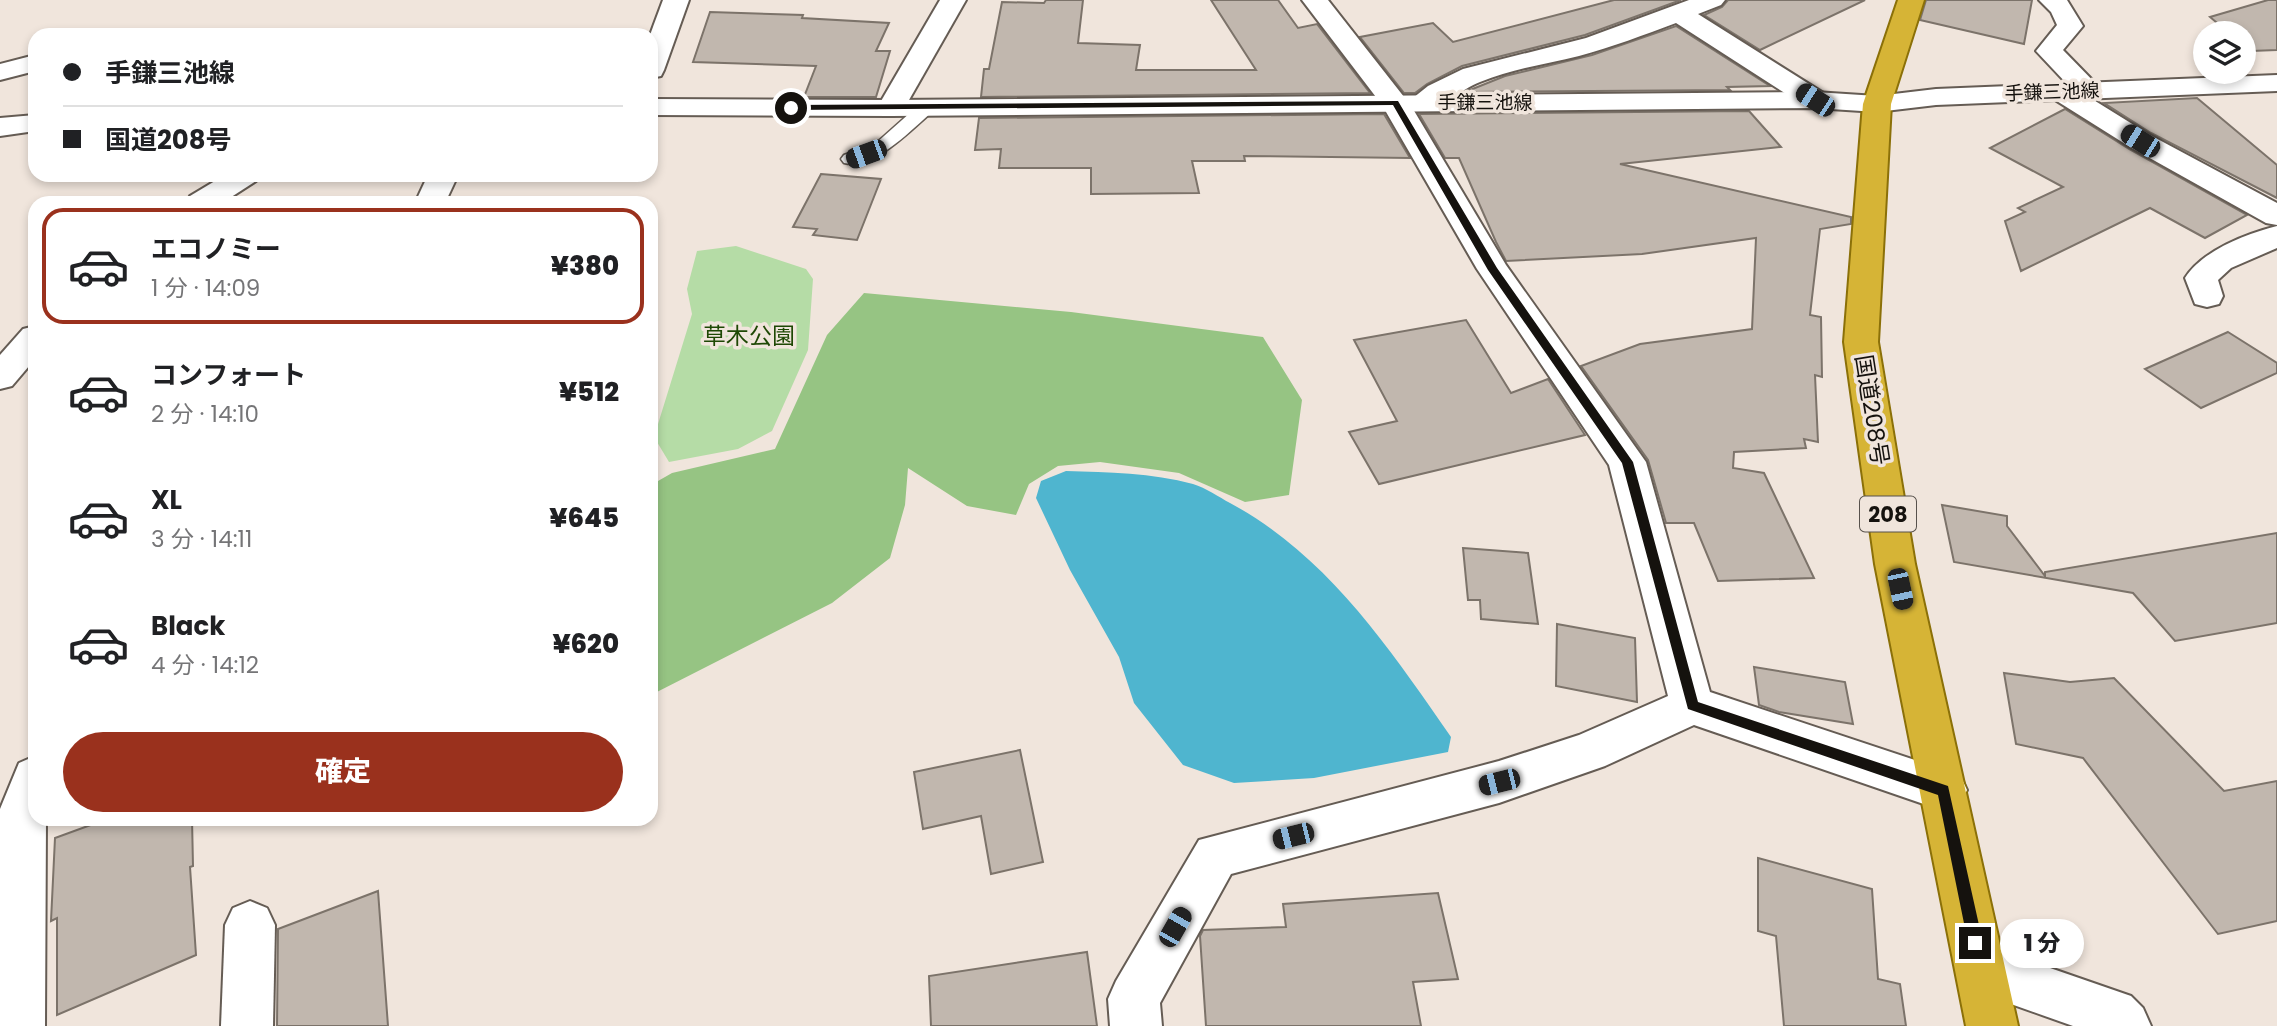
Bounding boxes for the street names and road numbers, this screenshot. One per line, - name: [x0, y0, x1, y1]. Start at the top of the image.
- street label: 手鎌三池線: [2004, 77, 2100, 107]
- street label: 手鎌三池線: [1437, 89, 1533, 116]
- street label: 国道208号: [1848, 353, 1896, 467]
- road number: 208: [1860, 496, 1916, 532]

